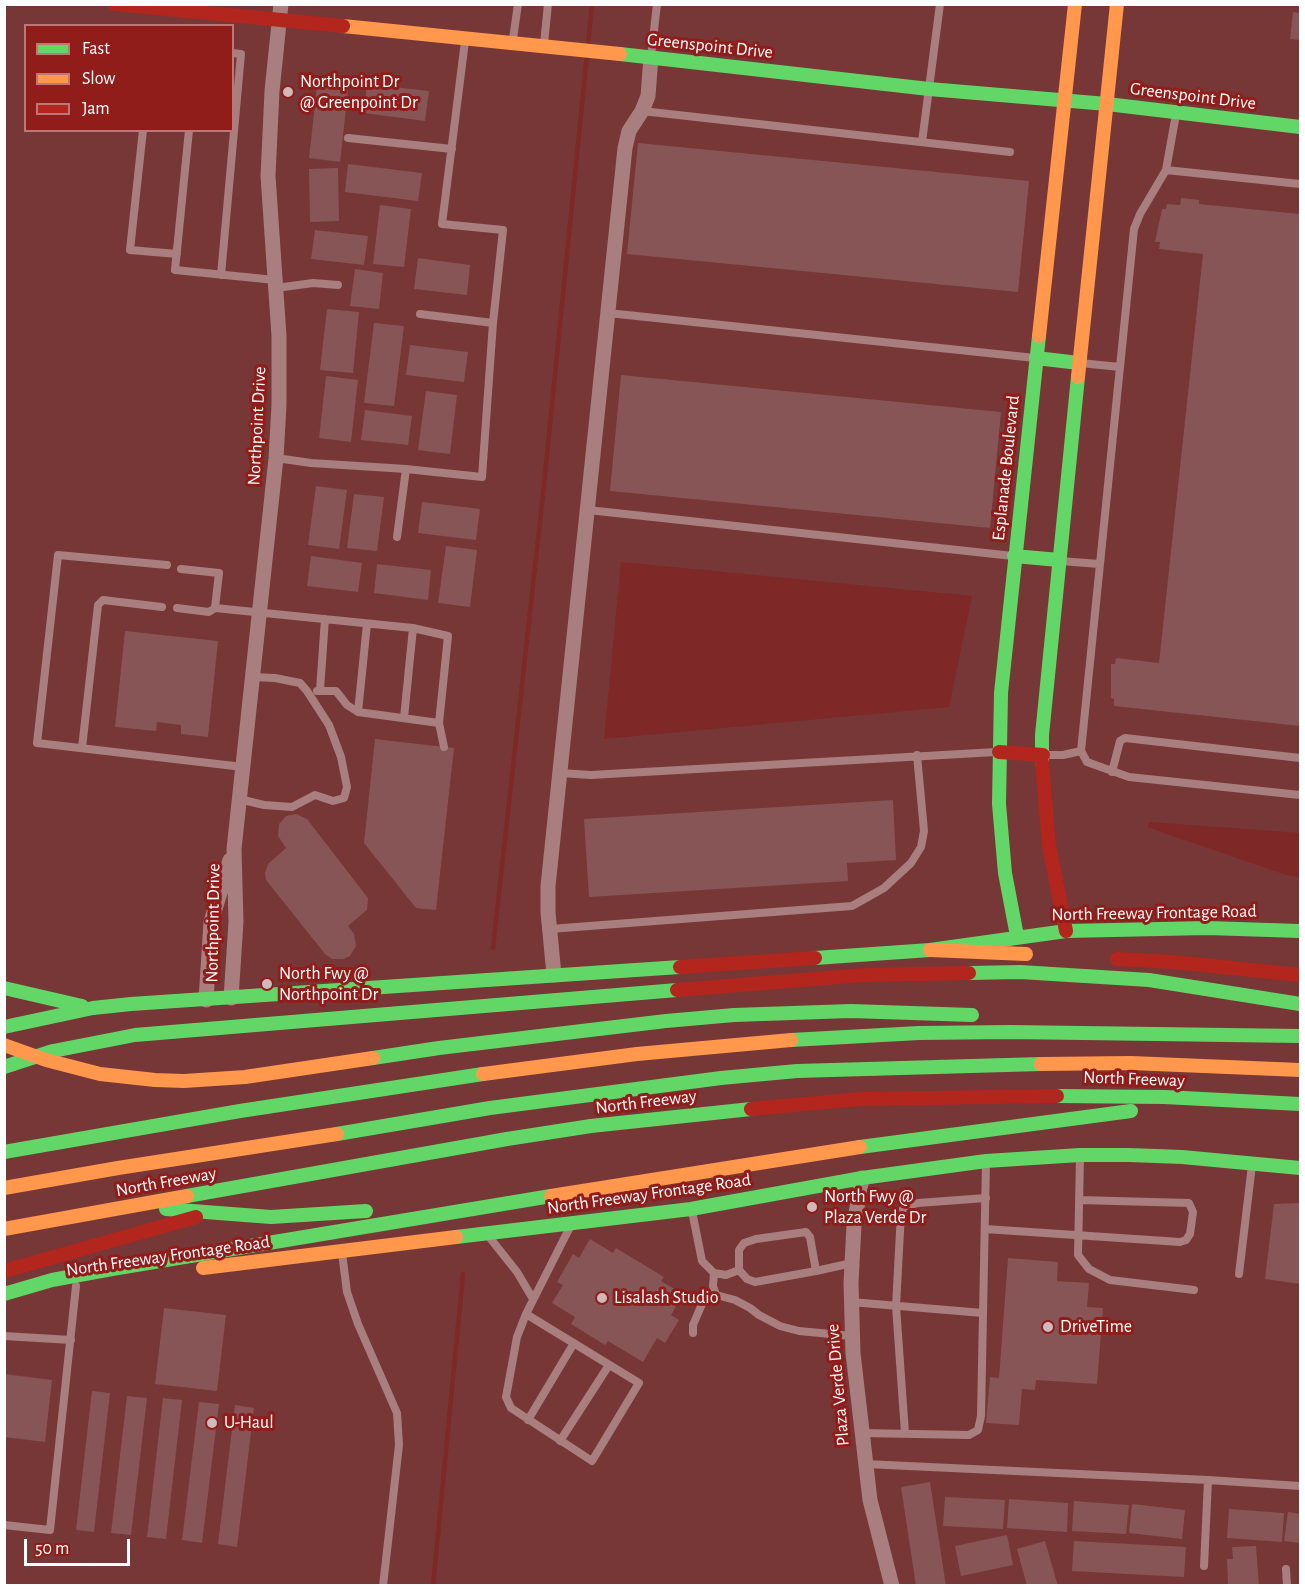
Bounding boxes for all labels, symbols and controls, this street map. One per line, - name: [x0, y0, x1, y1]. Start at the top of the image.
- legend: [24, 24, 234, 132]
- street label: Greenspoint Drive: [646, 29, 774, 63]
- text: Fast: [82, 40, 110, 58]
- text: Slow: [82, 70, 115, 88]
- place label: Northpoint Dr @ Greenpoint Dr: [300, 71, 418, 113]
- street label: Greenspoint Drive: [1129, 78, 1257, 114]
- marker: Northpoint Dr @ Greenpoint Dr: [281, 85, 295, 99]
- text: Jam: [82, 100, 110, 118]
- street label: Northpoint Drive: [243, 366, 271, 486]
- street label: Esplanade Boulevard: [988, 394, 1024, 542]
- street label: Northpoint Drive: [201, 863, 225, 983]
- street label: North Freeway Frontage Road: [1051, 900, 1257, 926]
- place label: North Fwy @ Northpoint Dr: [279, 963, 378, 1006]
- marker: North Fwy @ Northpoint Dr: [260, 977, 274, 991]
- street label: North Freeway: [1083, 1066, 1185, 1092]
- street label: North Freeway: [594, 1085, 698, 1119]
- street label: North Freeway: [114, 1163, 218, 1201]
- street label: North Freeway Frontage Road: [546, 1169, 752, 1219]
- place label: North Fwy @ Plaza Verde Dr: [824, 1186, 926, 1228]
- marker: North Fwy @ Plaza Verde Dr: [805, 1200, 819, 1214]
- street label: North Freeway Frontage Road: [65, 1231, 271, 1281]
- place label: Lisalash Studio: [614, 1287, 718, 1309]
- marker: Lisalash Studio: [595, 1291, 609, 1305]
- place label: DriveTime: [1060, 1316, 1132, 1338]
- marker: DriveTime: [1041, 1320, 1055, 1334]
- street label: Plaza Verde Drive: [822, 1323, 854, 1447]
- place label: U-Haul: [224, 1412, 274, 1434]
- marker: U-Haul: [205, 1416, 219, 1430]
- scale bar: [27, 1527, 134, 1565]
- text: 50 m: [35, 1540, 69, 1558]

